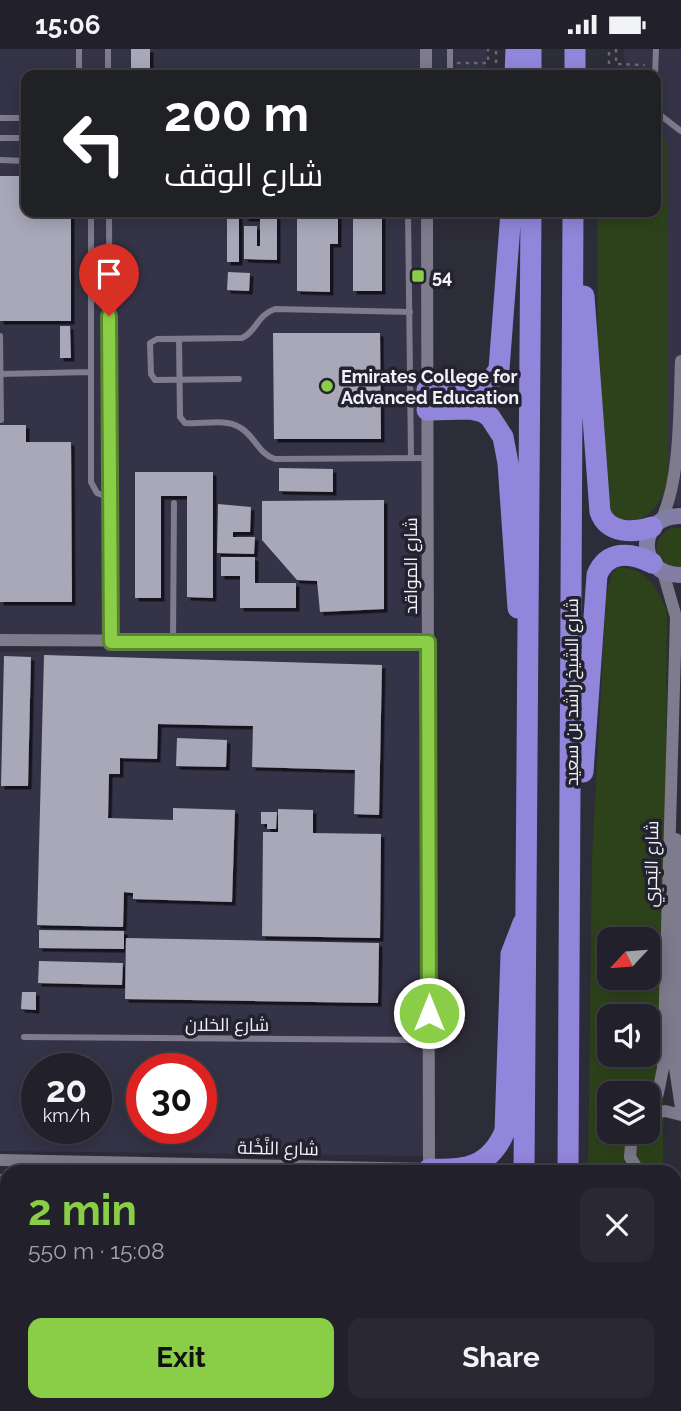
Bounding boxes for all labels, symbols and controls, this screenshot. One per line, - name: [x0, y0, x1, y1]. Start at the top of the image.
- text: 15:06: [35, 10, 100, 40]
- text: 200 m: [164, 85, 309, 142]
- icon: left: [49, 98, 140, 189]
- text: شارع الوقف: [164, 156, 323, 193]
- pin: [79, 244, 139, 316]
- icon: arrive: [90, 255, 128, 293]
- place label: 54: [432, 266, 452, 287]
- marker: 54: [410, 268, 426, 284]
- place label: Emirates College for Advanced Education: [341, 366, 519, 408]
- marker: Emirates College for Advanced Education: [319, 378, 335, 394]
- street label: شارع المواقد: [400, 517, 423, 615]
- street label: شارع الشيخ راشد بن سعيد: [561, 598, 584, 786]
- street label: شارع البَحرِي: [640, 820, 666, 908]
- north arrow: [597, 927, 660, 991]
- map controls: [597, 927, 660, 1144]
- position arrow: [392, 976, 466, 1050]
- button: sound: [597, 1004, 660, 1067]
- street label: شارع الخلان: [185, 1014, 269, 1037]
- speed limit sign: 30: [126, 1053, 217, 1144]
- text: 20: [46, 1069, 87, 1110]
- button: layers: [597, 1081, 660, 1144]
- text: km/h: [43, 1105, 90, 1126]
- street label: شارع النَّخْلة: [237, 1136, 319, 1161]
- text: 2 min: [28, 1186, 137, 1235]
- button: close: [580, 1188, 654, 1262]
- text: 550 m · 15:08: [28, 1237, 165, 1264]
- button: Exit: [28, 1318, 334, 1398]
- button: Share: [348, 1318, 654, 1398]

